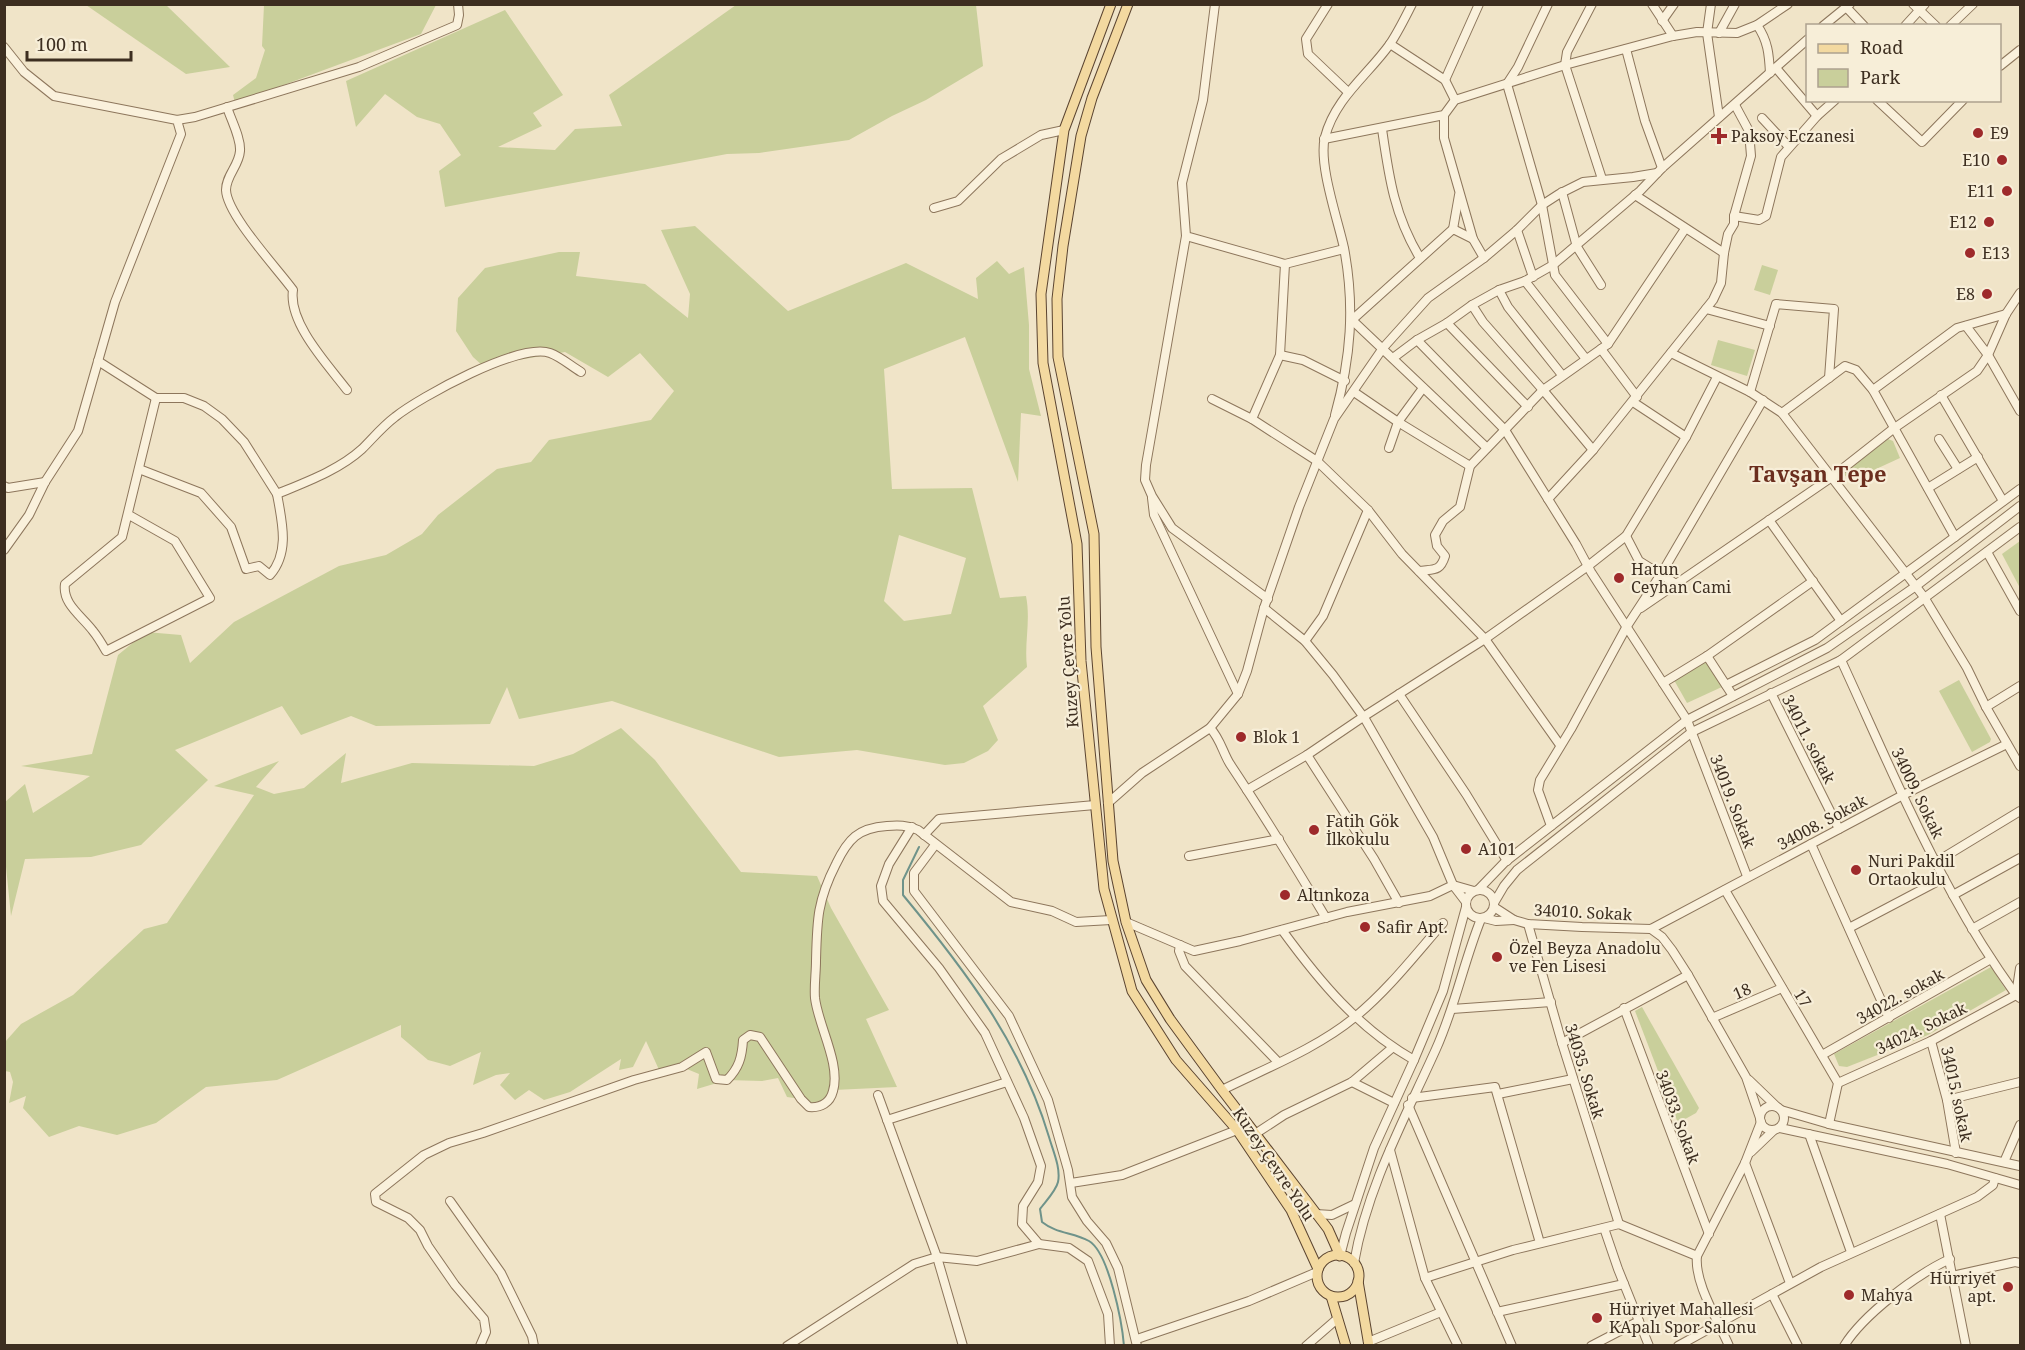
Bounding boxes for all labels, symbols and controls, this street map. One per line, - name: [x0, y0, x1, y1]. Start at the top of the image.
- scale bar: [27, 24, 130, 62]
- legend: [1806, 24, 2001, 102]
- text: 100 m: [36, 32, 88, 56]
- text: Road: [1860, 35, 1903, 59]
- text: Park: [1860, 65, 1900, 89]
- place label: E9: [1990, 122, 2009, 144]
- place label: Paksoy Eczanesi: [1731, 125, 1855, 147]
- marker: E9: [1971, 126, 1985, 140]
- marker: Paksoy Eczanesi: [1712, 129, 1726, 143]
- place label: E10: [1962, 149, 1990, 171]
- marker: E10: [1995, 153, 2009, 167]
- place label: E11: [1967, 180, 1995, 202]
- marker: E11: [2000, 184, 2014, 198]
- place label: E12: [1949, 211, 1977, 233]
- marker: E12: [1982, 215, 1996, 229]
- place label: E13: [1982, 242, 2010, 264]
- marker: E13: [1963, 246, 1977, 260]
- place label: E8: [1956, 283, 1975, 305]
- marker: E8: [1980, 287, 1994, 301]
- district label: Tavşan Tepe: [1749, 458, 1887, 488]
- place label: Hatun Ceyhan Cami: [1631, 558, 1731, 598]
- marker: Hatun Ceyhan Cami: [1612, 571, 1626, 585]
- street label: Kuzey Çevre Yolu: [1052, 595, 1084, 729]
- street label: 34011. sokak: [1777, 691, 1841, 788]
- place label: Blok 1: [1253, 726, 1300, 748]
- marker: Blok 1: [1234, 730, 1248, 744]
- street label: 34009. Sokak: [1887, 744, 1950, 843]
- street label: 34019. Sokak: [1705, 751, 1761, 852]
- street label: 34008. Sokak: [1773, 789, 1871, 855]
- place label: Fatih Gök İlkokulu: [1326, 810, 1400, 850]
- marker: Fatih Gök İlkokulu: [1307, 823, 1321, 837]
- place label: A101: [1478, 838, 1516, 860]
- marker: A101: [1459, 842, 1473, 856]
- place label: Nuri Pakdil Ortaokulu: [1868, 850, 1955, 890]
- marker: Nuri Pakdil Ortaokulu: [1849, 863, 1863, 877]
- place label: Altınkoza: [1297, 884, 1370, 906]
- marker: Altınkoza: [1278, 888, 1292, 902]
- street label: 34010. Sokak: [1533, 898, 1633, 926]
- place label: Safir Apt.: [1377, 916, 1448, 938]
- marker: Safir Apt.: [1358, 920, 1372, 934]
- place label: Özel Beyza Anadolu ve Fen Lisesi: [1509, 937, 1661, 977]
- marker: Özel Beyza Anadolu ve Fen Lisesi: [1490, 950, 1504, 964]
- street label: 34022. sokak: [1852, 963, 1948, 1029]
- street label: 18: [1729, 977, 1755, 1005]
- street label: 17: [1789, 985, 1817, 1011]
- street label: 34024. Sokak: [1872, 996, 1971, 1059]
- street label: 34035. Sokak: [1560, 1021, 1610, 1122]
- street label: 34015. sokak: [1936, 1044, 1978, 1144]
- street label: 34033. Sokak: [1651, 1067, 1705, 1168]
- street label: Kuzey Çevre Yolu: [1228, 1103, 1320, 1225]
- place label: Hürriyet apt.: [1930, 1267, 1996, 1307]
- marker: Hürriyet apt.: [2001, 1280, 2015, 1294]
- place label: Mahya: [1861, 1284, 1913, 1306]
- marker: Mahya: [1842, 1288, 1856, 1302]
- place label: Hürriyet Mahallesi KApalı Spor Salonu: [1609, 1298, 1756, 1338]
- marker: Hürriyet Mahallesi KApalı Spor Salonu: [1590, 1311, 1604, 1325]

